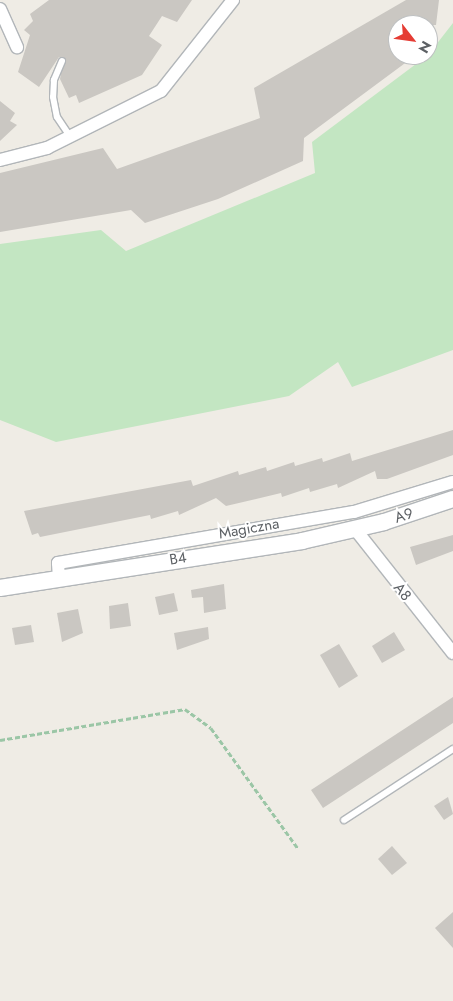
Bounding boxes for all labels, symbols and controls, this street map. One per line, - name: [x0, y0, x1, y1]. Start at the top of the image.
- north arrow: [388, 15, 438, 65]
- text: N: [414, 37, 437, 57]
- street label: A9: [392, 505, 416, 527]
- street label: Magiczna: [217, 515, 281, 543]
- street label: B4: [168, 549, 188, 569]
- street label: A8: [389, 579, 415, 605]

